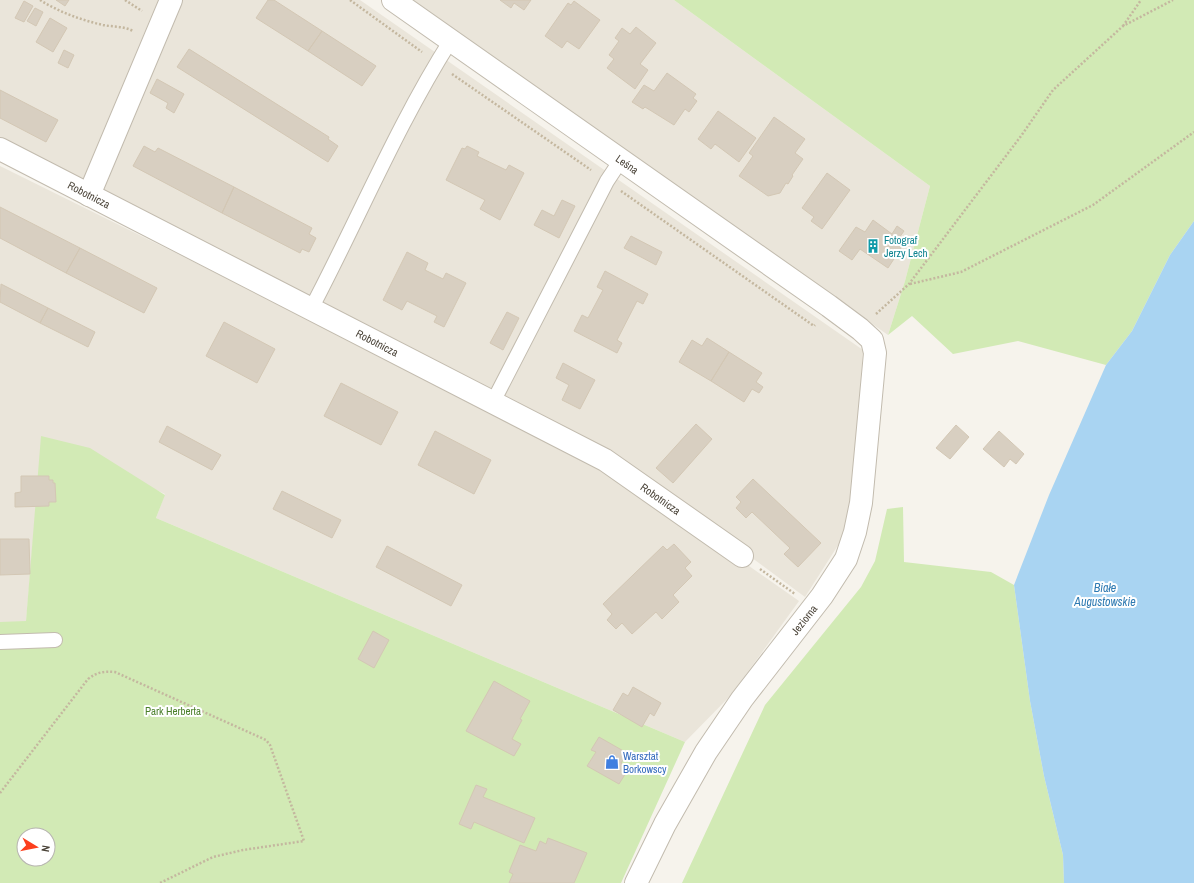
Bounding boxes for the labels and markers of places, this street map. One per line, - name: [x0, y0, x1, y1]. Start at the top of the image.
- place label: Fotograf Jerzy Lech: [884, 233, 928, 260]
- building icon: Fotograf Jerzy Lech: [865, 238, 881, 254]
- place label: Warsztat Borkowscy: [623, 749, 667, 776]
- shop icon: Warsztat Borkowscy: [604, 754, 620, 770]

